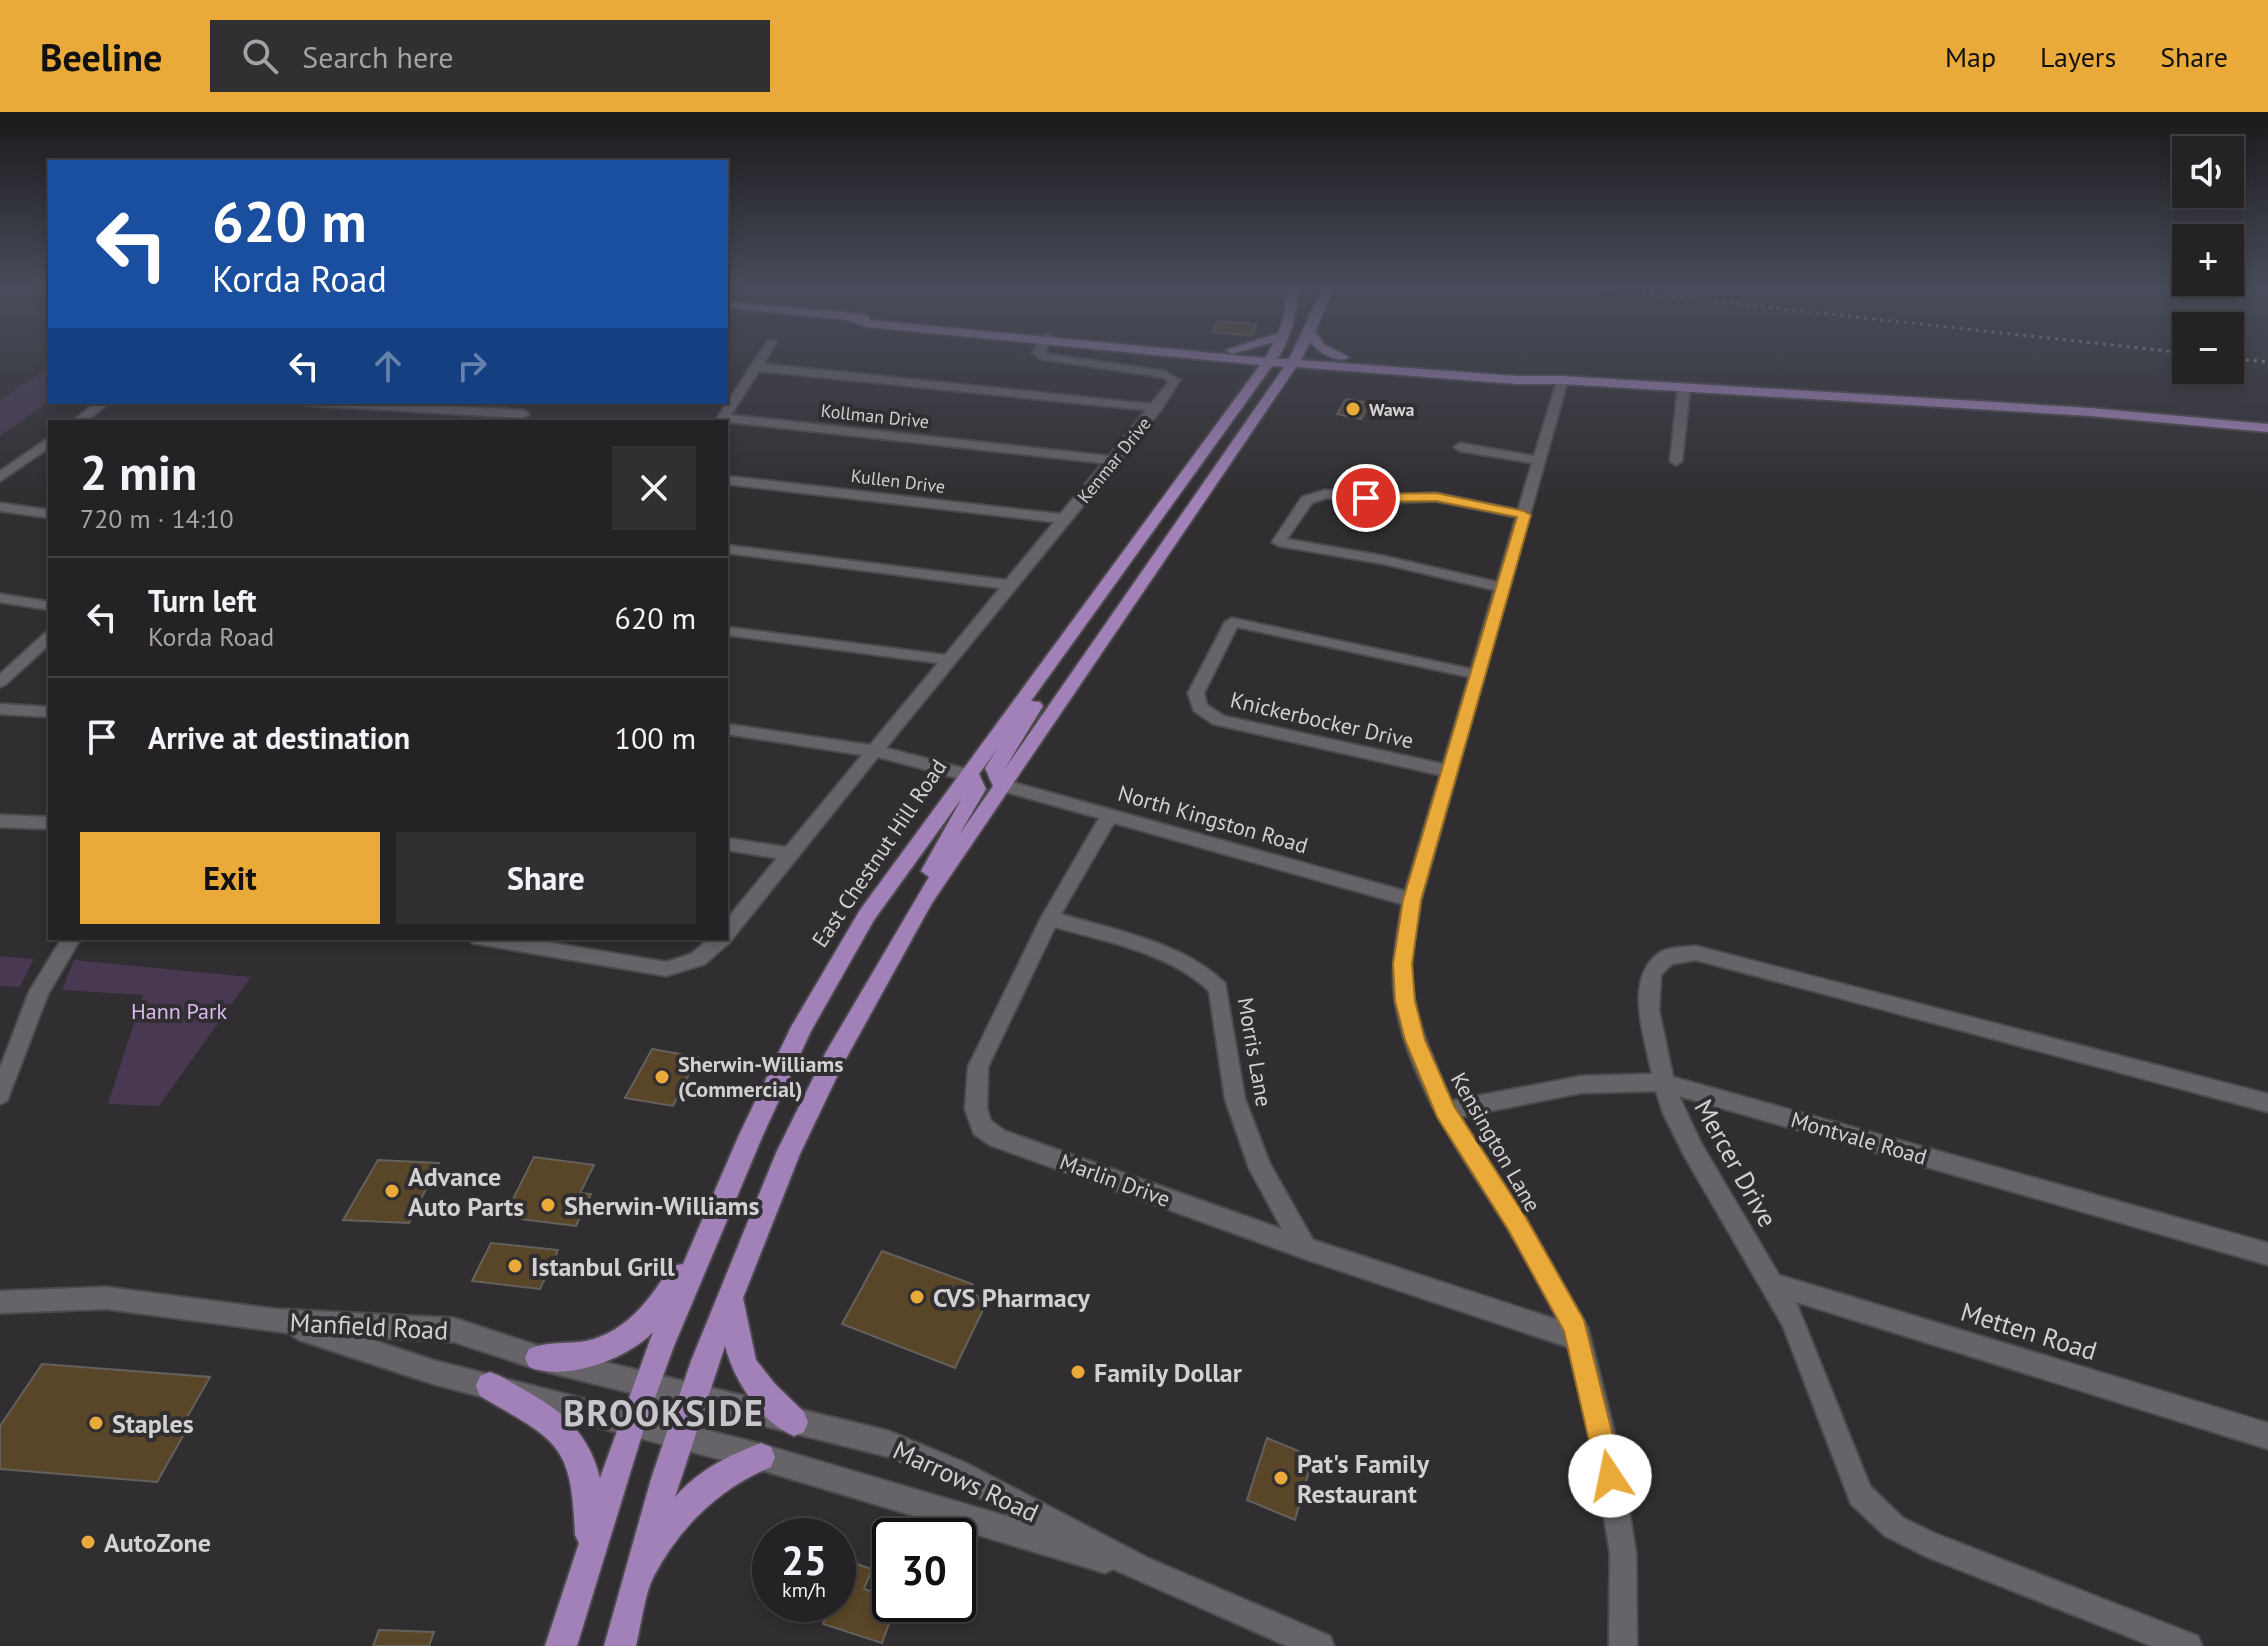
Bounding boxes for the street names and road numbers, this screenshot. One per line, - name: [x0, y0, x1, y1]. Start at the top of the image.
- street label: Kollman Drive: [820, 399, 930, 433]
- street label: Kenmar Drive: [1072, 412, 1156, 508]
- street label: Kullen Drive: [850, 464, 946, 498]
- street label: Knickerbocker Drive: [1228, 685, 1416, 755]
- street label: East Chestnut Hill Road: [806, 754, 952, 952]
- street label: North Kingston Road: [1115, 779, 1311, 859]
- street label: Morris Lane: [1232, 995, 1278, 1109]
- street label: Kensington Lane: [1445, 1067, 1547, 1217]
- street label: Mercer Drive: [1687, 1093, 1785, 1233]
- street label: Montvale Road: [1788, 1105, 1930, 1171]
- street label: Marlin Drive: [1056, 1147, 1174, 1213]
- street label: Metten Road: [1957, 1295, 2101, 1367]
- street label: Manfield Road: [289, 1305, 449, 1347]
- street label: Marrows Road: [888, 1433, 1044, 1529]

